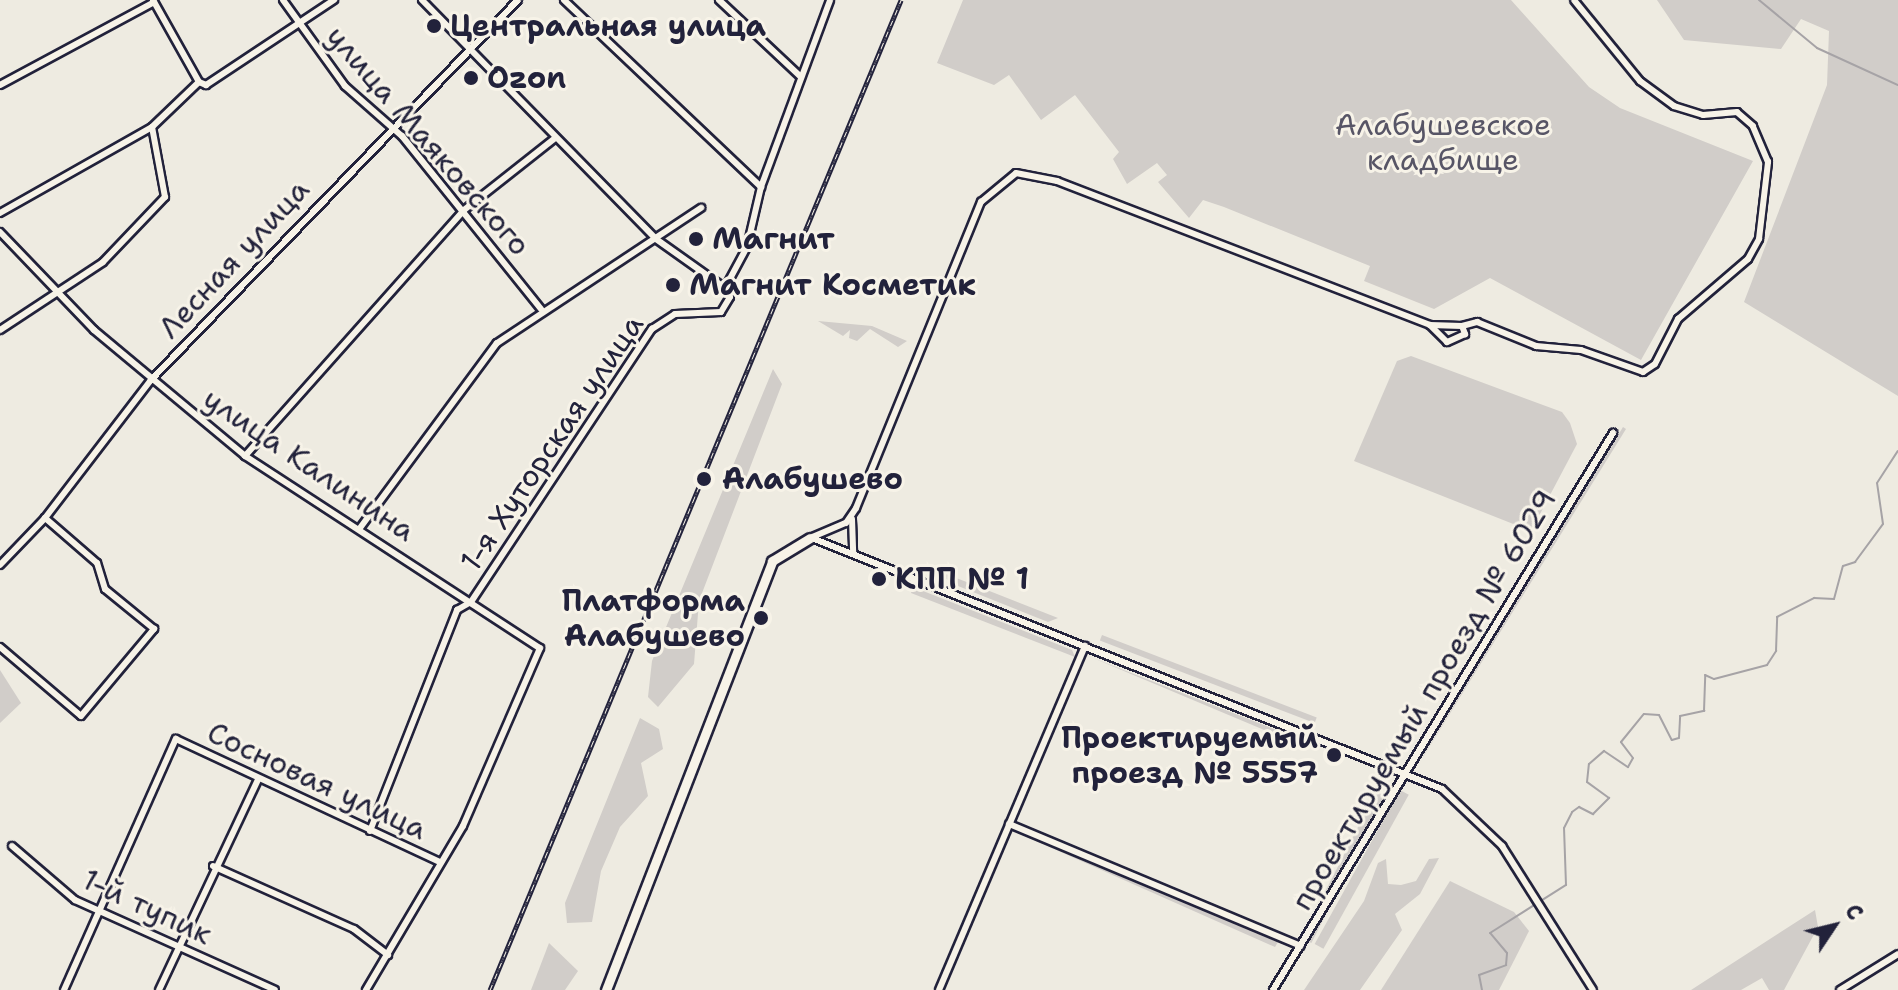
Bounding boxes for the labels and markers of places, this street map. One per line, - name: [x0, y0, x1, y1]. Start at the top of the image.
- place label: Центральная улица: [450, 8, 766, 44]
- marker: Центральная улица: [425, 17, 443, 35]
- place label: Ozon: [487, 60, 566, 96]
- marker: Ozon: [462, 69, 480, 87]
- place label: Магнит: [712, 221, 835, 257]
- marker: Магнит: [687, 230, 705, 248]
- place label: Магнит Косметик: [689, 267, 976, 303]
- marker: Магнит Косметик: [664, 276, 682, 294]
- place label: Алабушево: [722, 461, 903, 497]
- marker: Алабушево: [693, 468, 715, 490]
- place label: КПП № 1: [895, 561, 1029, 597]
- marker: КПП № 1: [870, 570, 888, 588]
- place label: Платформа Алабушево: [562, 583, 745, 654]
- marker: Платформа Алабушево: [752, 609, 770, 627]
- place label: Проектируемый проезд № 5557: [1061, 720, 1318, 790]
- marker: Проектируемый проезд № 5557: [1325, 746, 1343, 764]

